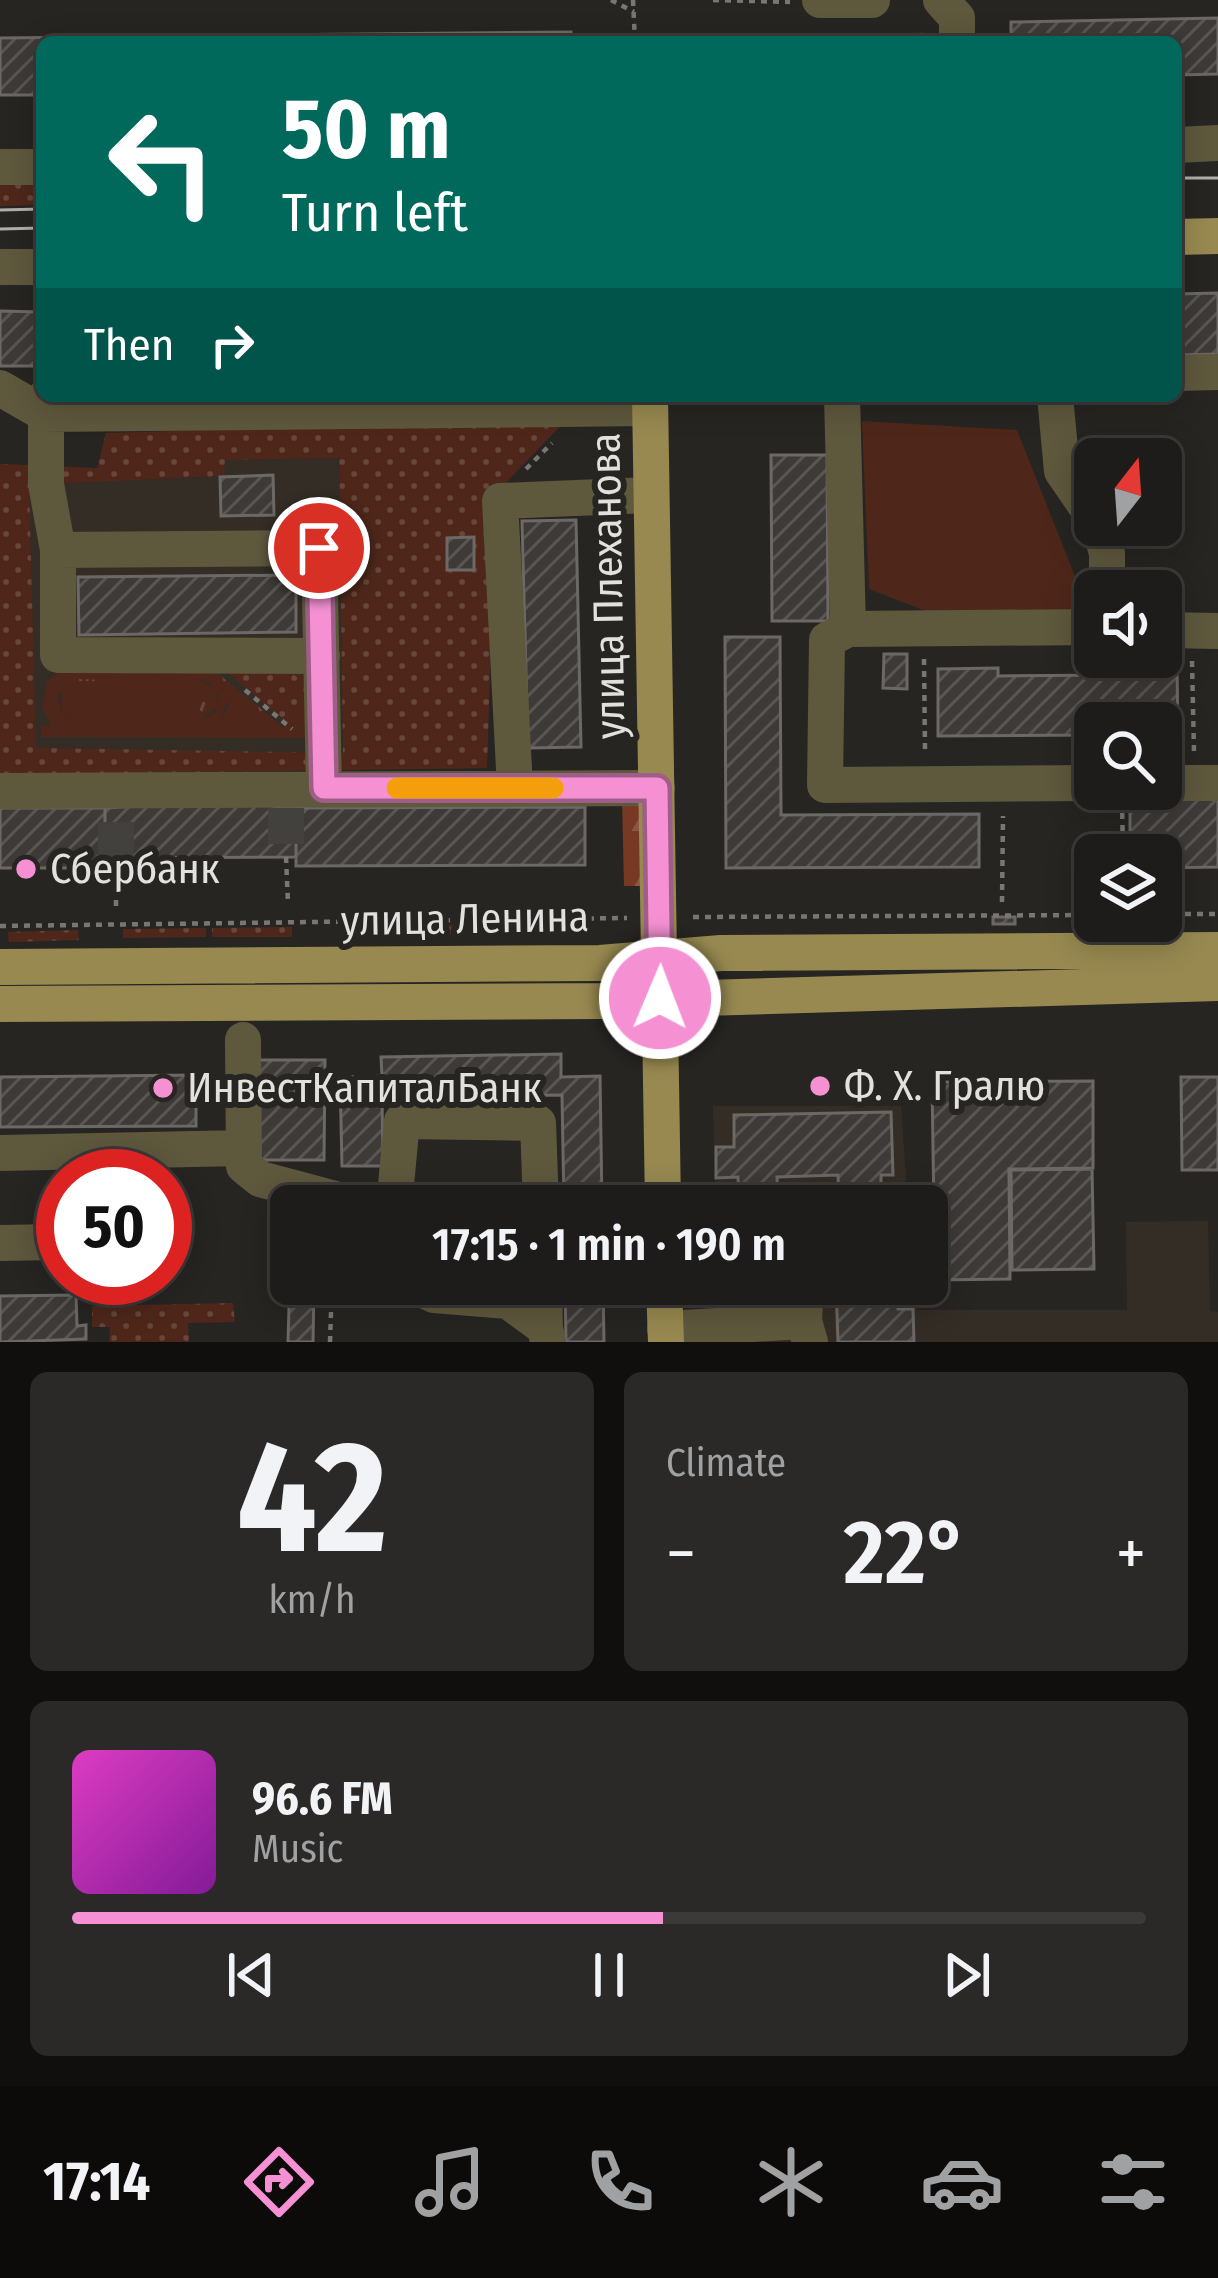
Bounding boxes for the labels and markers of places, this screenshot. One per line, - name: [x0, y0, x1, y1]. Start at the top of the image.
- pin: [268, 497, 370, 599]
- place label: Сбербанк: [50, 844, 220, 894]
- marker: Сбербанк: [13, 856, 39, 882]
- place label: Ф. Х. Гралю: [844, 1061, 1045, 1111]
- place label: ИнвестКапиталБанк: [187, 1063, 542, 1113]
- marker: Ф. Х. Гралю: [807, 1073, 833, 1099]
- marker: ИнвестКапиталБанк: [150, 1075, 176, 1101]

